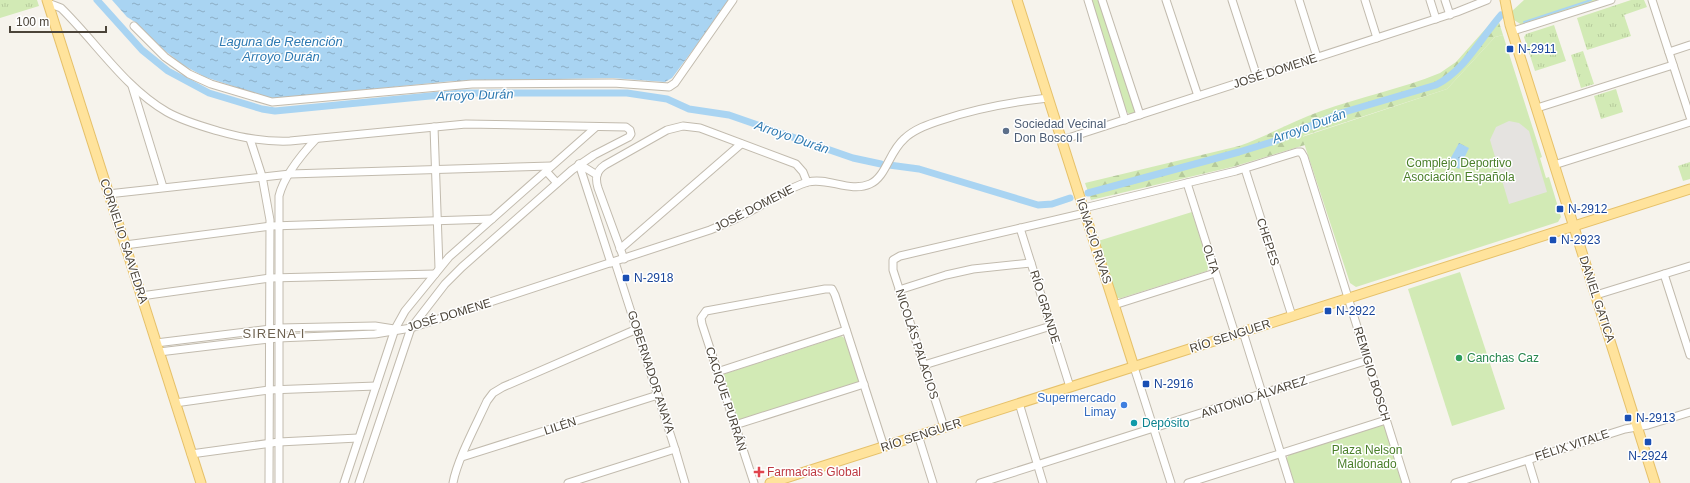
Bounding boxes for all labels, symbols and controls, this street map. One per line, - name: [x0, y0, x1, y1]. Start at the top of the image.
- scale bar: [10, 8, 106, 34]
- text: 100 m: [16, 15, 49, 29]
- water label: Laguna de Retención Arroyo Durán: [219, 34, 343, 64]
- place label: N-2911: [1518, 42, 1557, 56]
- marker: N-2911: [1505, 44, 1515, 54]
- street label: JOSÉ DOMENE: [1231, 50, 1319, 91]
- water label: Arroyo Durán: [435, 86, 514, 104]
- water label: Arroyo Durán: [1269, 106, 1348, 147]
- water label: Arroyo Durán: [752, 117, 831, 157]
- place label: Sociedad Vecinal Don Bosco II: [1014, 117, 1106, 145]
- marker: Sociedad Vecinal Don Bosco II: [1001, 126, 1011, 136]
- park label: Complejo Deportivo Asociación Española: [1403, 156, 1515, 184]
- street label: CORNELIO SAAVEDRA: [97, 177, 151, 305]
- street label: JOSÉ DOMENE: [711, 181, 796, 234]
- street label: IGNACIO RIVAS: [1074, 196, 1114, 286]
- place label: N-2912: [1568, 202, 1608, 216]
- marker: N-2912: [1555, 204, 1565, 214]
- street label: CHEPES: [1254, 216, 1282, 268]
- place label: N-2923: [1561, 233, 1601, 247]
- marker: N-2923: [1548, 235, 1558, 245]
- street label: OLTA: [1200, 243, 1222, 275]
- street label: DANIEL GATICA: [1576, 254, 1618, 344]
- street label: RÍO GRANDE: [1027, 268, 1064, 345]
- place label: N-2918: [634, 271, 674, 285]
- marker: N-2918: [621, 273, 631, 283]
- street label: NICOLÁS PALACIOS: [893, 287, 942, 401]
- street label: JOSÉ DOMENE: [405, 295, 493, 334]
- place label: N-2922: [1336, 304, 1376, 318]
- marker: N-2922: [1323, 306, 1333, 316]
- street label: GOBERNADOR ANAYA: [625, 309, 677, 435]
- street label: RÍO SENGUER: [1188, 315, 1272, 356]
- street label: REMIGIO BOSCH: [1351, 325, 1393, 423]
- district label: SIRENA I: [243, 326, 305, 341]
- street label: CACIQUE PURRÁN: [703, 345, 750, 453]
- place label: Canchas Caz: [1467, 351, 1539, 365]
- marker: Canchas Caz: [1454, 353, 1464, 363]
- street label: ANTONIO ÁLVAREZ: [1199, 372, 1309, 421]
- place label: N-2916: [1154, 377, 1194, 391]
- marker: N-2916: [1141, 379, 1151, 389]
- place label: Supermercado Limay: [1037, 391, 1116, 419]
- marker: Supermercado Limay: [1119, 400, 1129, 410]
- place label: N-2913: [1636, 411, 1676, 425]
- street label: LILÉN: [542, 413, 578, 438]
- marker: N-2913: [1623, 413, 1633, 423]
- street label: RÍO SENGUER: [879, 414, 963, 455]
- place label: Depósito: [1142, 416, 1190, 430]
- marker: Depósito: [1129, 418, 1139, 428]
- street label: FÉLIX VITALE: [1533, 425, 1611, 464]
- marker: N-2924: [1643, 437, 1653, 447]
- park label: Plaza Nelson Maldonado: [1332, 443, 1402, 471]
- place label: N-2924: [1628, 449, 1668, 463]
- place label: Farmacias Global: [767, 465, 861, 479]
- marker: Farmacias Global: [754, 467, 764, 477]

